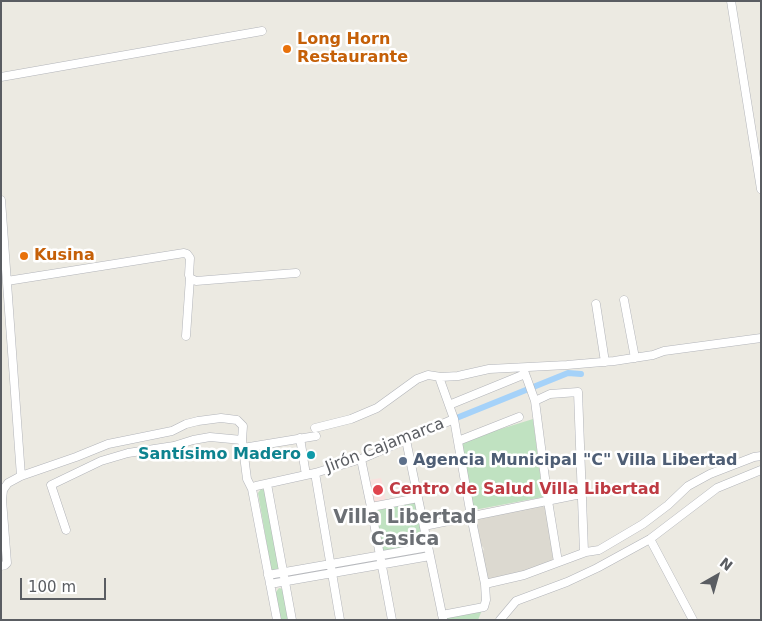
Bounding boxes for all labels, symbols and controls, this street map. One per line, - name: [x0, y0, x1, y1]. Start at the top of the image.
- place label: Long Horn Restaurante: [297, 30, 408, 68]
- marker: Long Horn Restaurante: [281, 43, 293, 55]
- place label: Kusina: [34, 246, 95, 266]
- marker: Kusina: [18, 250, 30, 262]
- street label: Jirón Cajamarca: [323, 414, 447, 478]
- place label: Santísimo Madero: [138, 445, 301, 465]
- marker: Santísimo Madero: [305, 449, 317, 461]
- place label: Agencia Municipal "C" Villa Libertad: [413, 451, 738, 471]
- marker: Agencia Municipal "C" Villa Libertad: [397, 455, 409, 467]
- place label: Centro de Salud Villa Libertad: [389, 480, 660, 500]
- marker: Centro de Salud Villa Libertad: [371, 483, 385, 497]
- district label: Villa Libertad Casica: [333, 507, 477, 551]
- north arrow: [692, 551, 742, 601]
- text: N: [717, 554, 736, 574]
- scale bar: [22, 568, 109, 600]
- text: 100 m: [28, 578, 76, 596]

